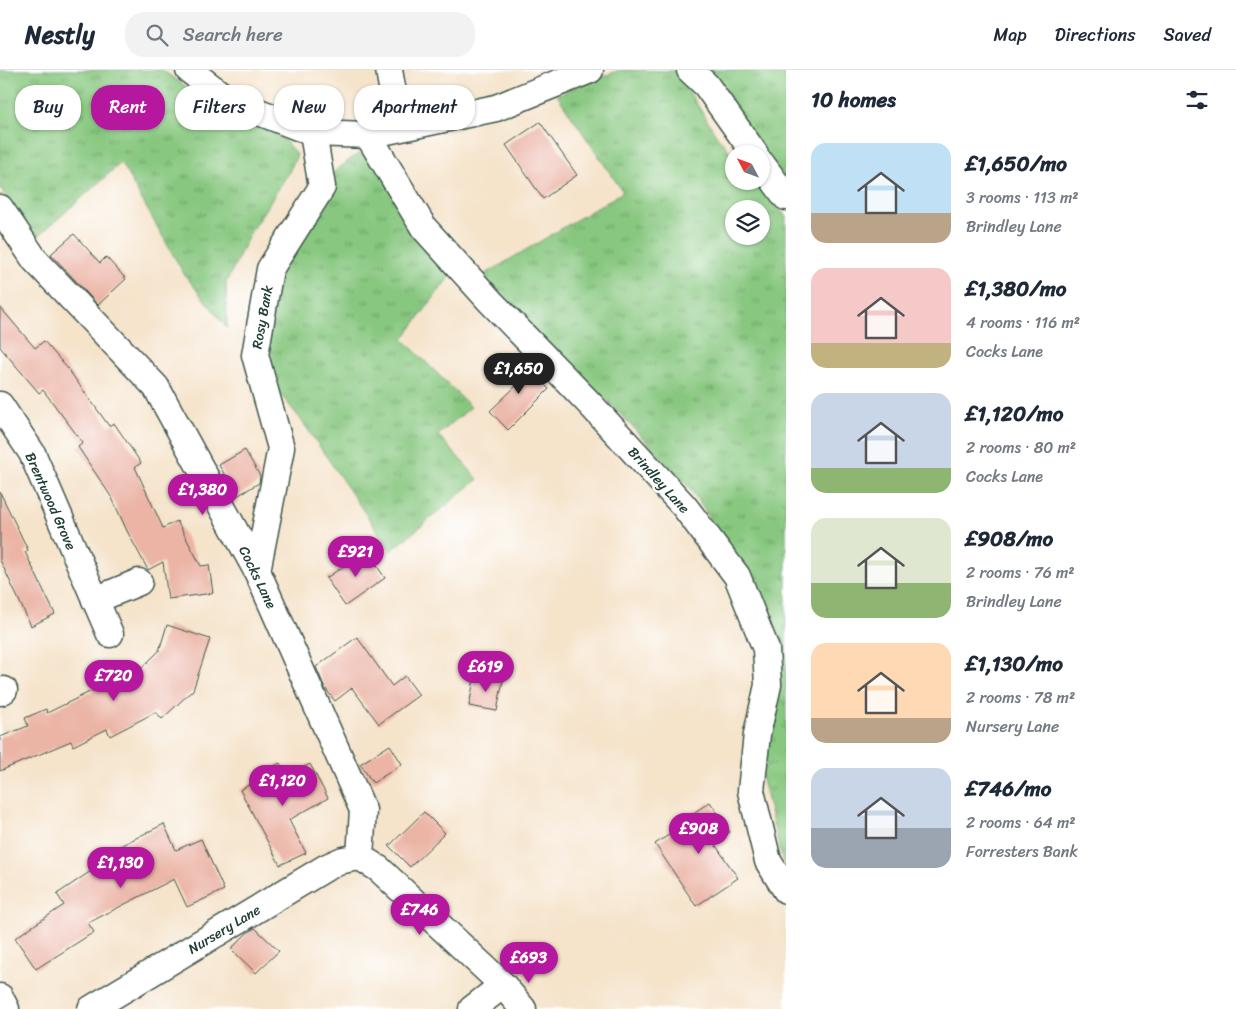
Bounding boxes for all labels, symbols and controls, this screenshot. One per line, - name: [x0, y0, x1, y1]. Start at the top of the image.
- search box: [125, 12, 475, 57]
- text: Nestly: [25, 14, 95, 56]
- text: Search here: [183, 18, 283, 51]
- text: Map: [994, 19, 1027, 51]
- text: Directions: [1055, 19, 1136, 51]
- text: Saved: [1164, 19, 1211, 51]
- icon: search: [143, 21, 171, 49]
- text: 10 homes: [811, 81, 896, 119]
- chip: Buy: [15, 85, 81, 130]
- chip: Rent: [91, 85, 165, 130]
- chip: Filters: [175, 85, 264, 130]
- chip: New: [274, 85, 344, 130]
- chip: Apartment: [354, 85, 475, 130]
- icon: filters: [1183, 86, 1211, 114]
- north arrow: [725, 145, 770, 190]
- map controls: [725, 145, 770, 245]
- text: £1,650/mo: [966, 145, 1067, 183]
- icon: home: [851, 163, 911, 223]
- text: 3 rooms · 113 m²: [966, 183, 1078, 212]
- button: layers: [725, 200, 770, 245]
- text: Brindley Lane: [966, 212, 1062, 241]
- text: £1,380/mo: [966, 270, 1066, 308]
- street label: Rosy Bank: [245, 283, 280, 351]
- icon: home: [851, 288, 911, 348]
- text: 4 rooms · 116 m²: [966, 308, 1080, 337]
- text: Cocks Lane: [966, 337, 1043, 366]
- pin: £1,650: [478, 352, 560, 395]
- text: £1,650: [495, 354, 543, 383]
- text: £1,120/mo: [966, 395, 1063, 433]
- icon: home: [851, 413, 911, 473]
- text: 2 rooms · 80 m²: [966, 433, 1076, 462]
- street label: Brindley Lane: [621, 441, 696, 520]
- street label: Brentwood Grove: [18, 448, 83, 554]
- text: Cocks Lane: [966, 462, 1043, 491]
- pin: £1,380: [162, 474, 244, 516]
- text: £1,380: [179, 475, 227, 504]
- text: £908/mo: [966, 520, 1053, 558]
- pin: £921: [326, 536, 386, 578]
- text: £921: [339, 537, 373, 566]
- icon: home: [851, 538, 911, 598]
- street label: Cocks Lane: [232, 541, 284, 613]
- text: 2 rooms · 76 m²: [966, 558, 1075, 587]
- text: Brindley Lane: [966, 587, 1062, 616]
- text: £1,130/mo: [966, 645, 1063, 683]
- pin: £619: [456, 650, 516, 693]
- text: £619: [469, 652, 503, 681]
- pin: £720: [84, 660, 144, 702]
- text: £720: [96, 661, 132, 690]
- icon: home: [851, 663, 911, 723]
- text: 2 rooms · 78 m²: [966, 683, 1075, 712]
- text: Nursery Lane: [966, 712, 1059, 741]
- pin: £1,120: [242, 764, 324, 807]
- text: £1,120: [260, 766, 306, 795]
- text: £746/mo: [966, 770, 1051, 808]
- icon: home: [851, 788, 911, 848]
- text: 2 rooms · 64 m²: [966, 808, 1076, 837]
- pin: £908: [669, 812, 729, 855]
- text: £908: [680, 814, 718, 843]
- text: Forresters Bank: [966, 837, 1078, 866]
- pin: £1,130: [80, 846, 162, 889]
- text: £1,130: [98, 848, 144, 877]
- pin: £746: [390, 894, 450, 936]
- text: £746: [402, 895, 438, 924]
- street label: Nursery Lane: [183, 898, 266, 961]
- pin: £693: [499, 942, 559, 984]
- text: £693: [511, 943, 547, 972]

